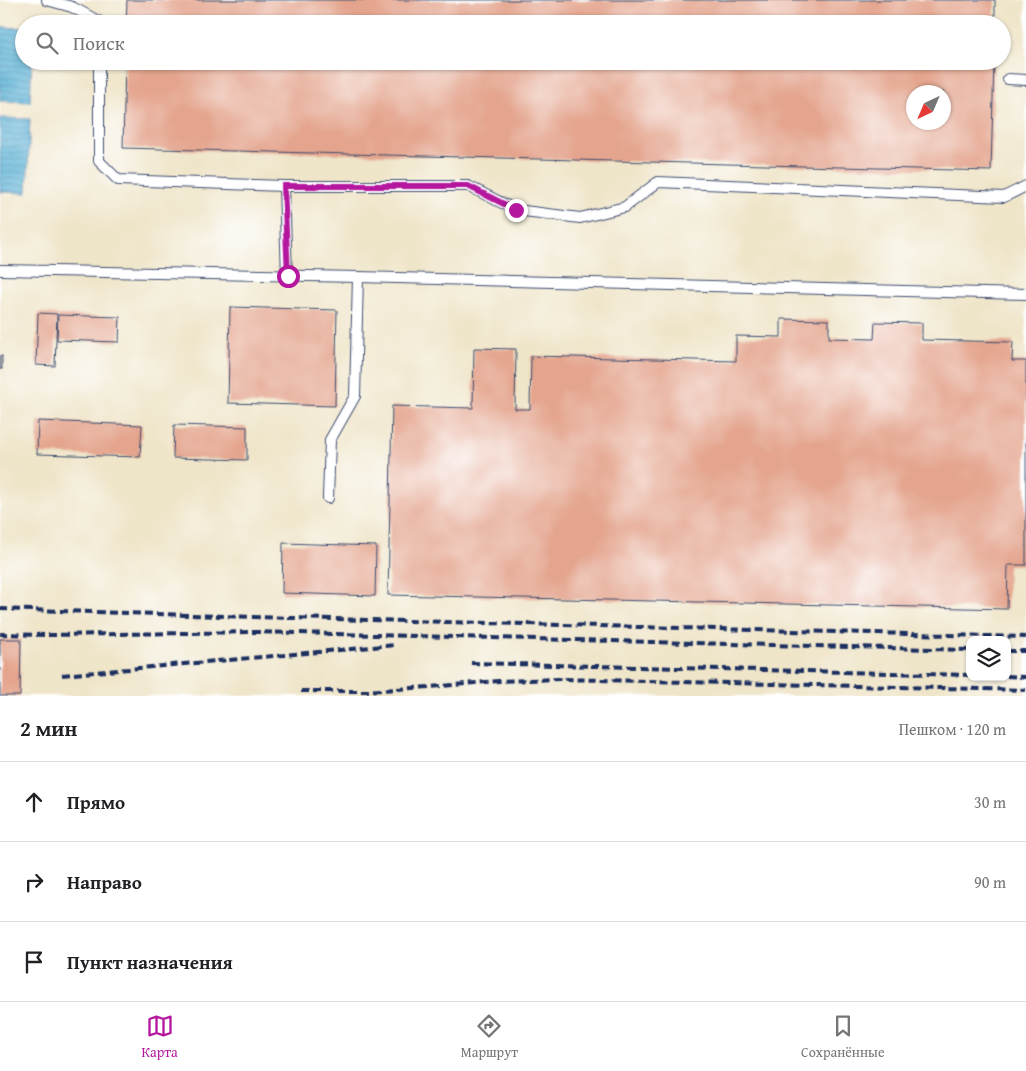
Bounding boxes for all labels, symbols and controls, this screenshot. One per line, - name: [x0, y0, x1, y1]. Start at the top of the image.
- search box: [15, 15, 1011, 70]
- icon: search: [33, 29, 61, 57]
- text: Поиск: [73, 29, 125, 57]
- north arrow: [906, 85, 951, 130]
- route end: [505, 199, 528, 222]
- route start: [277, 265, 300, 288]
- map controls: [966, 636, 1011, 681]
- button: layers: [966, 636, 1011, 681]
- text: 2 мин: [20, 713, 77, 744]
- text: Пешком · 120 m: [899, 717, 1006, 741]
- icon: ahead: [20, 788, 48, 816]
- text: Прямо: [67, 788, 125, 816]
- text: 30 m: [974, 790, 1006, 814]
- icon: right: [20, 868, 48, 896]
- text: Направо: [67, 868, 142, 896]
- text: 90 m: [974, 870, 1006, 894]
- icon: arrive: [20, 948, 48, 976]
- text: Пункт назначения: [67, 948, 233, 976]
- tab: Карта: [142, 1012, 178, 1062]
- tab: Маршрут: [461, 1012, 518, 1062]
- tab: Сохранённые: [801, 1012, 884, 1062]

